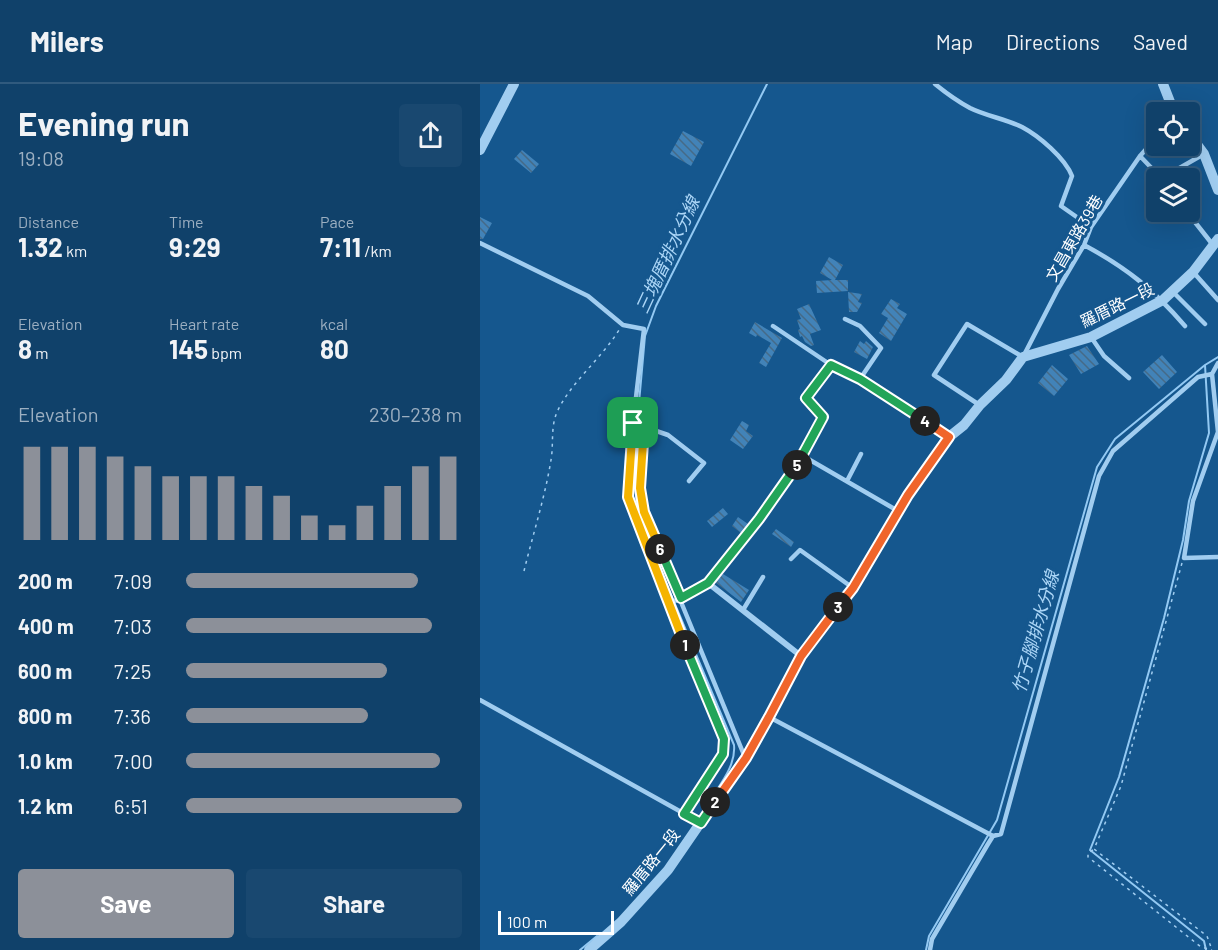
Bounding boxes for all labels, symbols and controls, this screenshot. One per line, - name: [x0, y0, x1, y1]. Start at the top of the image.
- text: Milers: [30, 24, 104, 58]
- text: Map: [936, 29, 973, 54]
- text: Directions: [1006, 29, 1100, 54]
- text: Saved: [1133, 29, 1188, 54]
- map controls: [1146, 102, 1200, 222]
- button: locate: [1146, 102, 1200, 156]
- text: Evening run: [18, 103, 190, 143]
- button: share: [399, 104, 462, 167]
- text: 19:08: [18, 146, 64, 170]
- button: layers: [1146, 168, 1200, 222]
- water label: 三塊厝排水分線: [630, 191, 705, 316]
- street label: 文昌東路39巷: [1041, 191, 1106, 284]
- text: Distance: [18, 212, 79, 231]
- text: Time: [169, 212, 204, 231]
- text: Pace: [320, 212, 354, 231]
- text: 1.32: [18, 231, 63, 262]
- text: 9:29: [169, 231, 221, 262]
- text: 7:11: [320, 231, 361, 262]
- text: km: [63, 241, 87, 260]
- text: /km: [361, 241, 392, 260]
- street label: 羅厝路一段: [1077, 278, 1157, 331]
- text: Elevation: [18, 314, 82, 333]
- text: Heart rate: [169, 314, 239, 333]
- text: kcal: [320, 314, 348, 333]
- text: 8: [18, 333, 32, 364]
- text: 145: [169, 333, 208, 364]
- text: 80: [320, 333, 349, 364]
- text: m: [32, 343, 49, 362]
- text: bpm: [208, 343, 242, 362]
- pin: [607, 397, 658, 448]
- text: Elevation: [18, 402, 99, 426]
- text: 230–238 m: [369, 402, 462, 426]
- icon: arrive: [616, 406, 649, 439]
- pin: 4: [910, 406, 940, 436]
- text: 4: [920, 411, 930, 430]
- pin: 5: [782, 450, 812, 480]
- text: 5: [793, 455, 801, 474]
- pin: 6: [645, 534, 675, 564]
- text: 6: [656, 539, 664, 558]
- water label: 竹子腳排水分線: [1007, 566, 1064, 695]
- text: 200 m: [18, 569, 73, 593]
- text: 7:09: [114, 569, 152, 593]
- pin: 3: [823, 592, 853, 622]
- text: 3: [834, 597, 842, 616]
- text: 400 m: [18, 614, 74, 638]
- text: 7:03: [114, 614, 152, 638]
- pin: 1: [670, 630, 700, 660]
- text: 1: [682, 635, 688, 654]
- text: 600 m: [18, 659, 72, 683]
- text: 7:25: [114, 659, 151, 683]
- text: 800 m: [18, 704, 72, 728]
- text: 7:36: [114, 704, 151, 728]
- text: 1.0 km: [18, 749, 73, 773]
- text: 7:00: [114, 749, 153, 773]
- pin: 2: [700, 787, 730, 817]
- text: 2: [711, 792, 719, 811]
- text: 1.2 km: [18, 794, 73, 818]
- text: 6:51: [114, 794, 148, 818]
- street label: 羅厝路一段: [618, 825, 683, 899]
- button: Save: [18, 869, 234, 938]
- button: Share: [246, 869, 462, 938]
- scale bar: [498, 908, 614, 936]
- text: 100 m: [507, 912, 547, 931]

